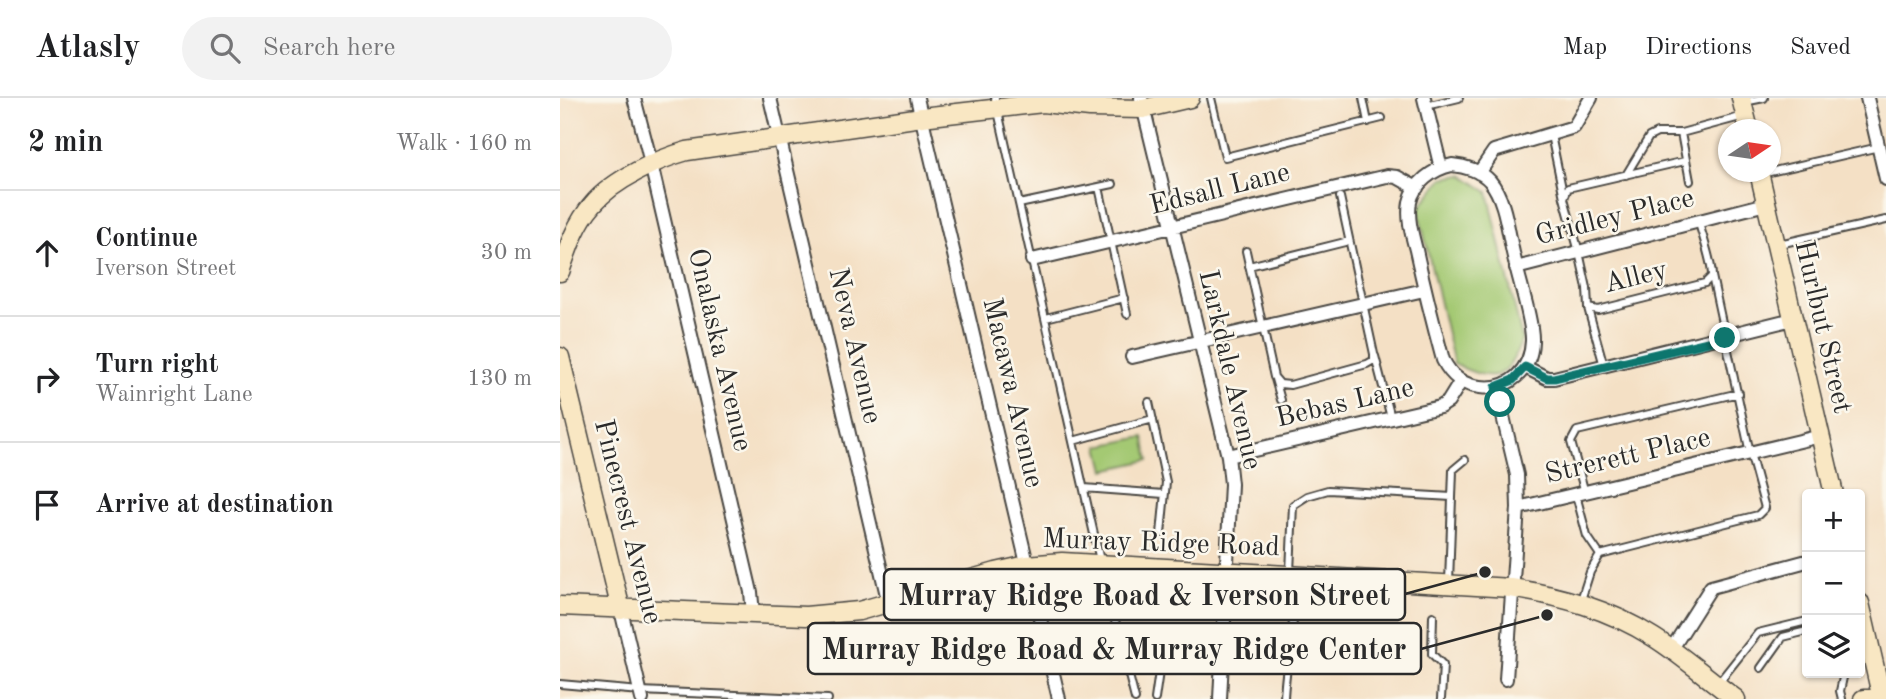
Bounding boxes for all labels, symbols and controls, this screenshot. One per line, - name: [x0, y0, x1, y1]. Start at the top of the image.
- search box: [182, 17, 672, 80]
- icon: search: [206, 29, 244, 67]
- text: Atlasly: [35, 32, 140, 65]
- text: Search here: [262, 35, 396, 61]
- text: Map: [1563, 36, 1607, 60]
- text: Directions: [1645, 36, 1752, 60]
- text: Saved: [1790, 36, 1851, 60]
- north arrow: [1718, 119, 1781, 182]
- text: 2 min: [28, 128, 103, 158]
- text: Walk · 160 m: [396, 132, 532, 155]
- street label: Edsall Lane: [1147, 159, 1293, 221]
- street label: Gridley Place: [1533, 185, 1697, 251]
- text: Continue: [95, 226, 198, 252]
- icon: ahead: [28, 234, 66, 272]
- street label: Hurlbut Street: [1788, 238, 1856, 416]
- text: 30 m: [481, 241, 532, 264]
- street label: Onalaska Avenue: [682, 246, 756, 454]
- text: Iverson Street: [95, 257, 236, 280]
- street label: Alley: [1601, 257, 1671, 299]
- street label: Neva Avenue: [822, 265, 886, 427]
- street label: Larkdale Avenue: [1192, 267, 1266, 473]
- street label: Macawa Avenue: [977, 295, 1047, 491]
- route end: [1709, 322, 1740, 353]
- text: Turn right: [95, 352, 218, 378]
- icon: right: [28, 360, 66, 398]
- text: 130 m: [467, 367, 532, 390]
- street label: Bebas Lane: [1273, 375, 1417, 433]
- text: Wainright Lane: [95, 383, 253, 406]
- route start: [1484, 386, 1515, 417]
- street label: Pinecrest Avenue: [588, 417, 666, 627]
- street label: Strerett Place: [1543, 424, 1713, 490]
- icon: arrive: [28, 486, 66, 524]
- map controls: [1802, 489, 1865, 678]
- button: +: [1802, 489, 1865, 552]
- text: Arrive at destination: [95, 492, 334, 518]
- street label: Murray Ridge Road: [1042, 526, 1280, 562]
- button: −: [1802, 552, 1865, 615]
- callout: Murray Ridge Road & Iverson Street: [884, 569, 1405, 620]
- text: Murray Ridge Road & Iverson Street: [898, 582, 1390, 612]
- button: layers: [1802, 615, 1865, 678]
- callout: Murray Ridge Road & Murray Ridge Center: [808, 623, 1421, 674]
- text: Murray Ridge Road & Murray Ridge Center: [821, 636, 1407, 666]

